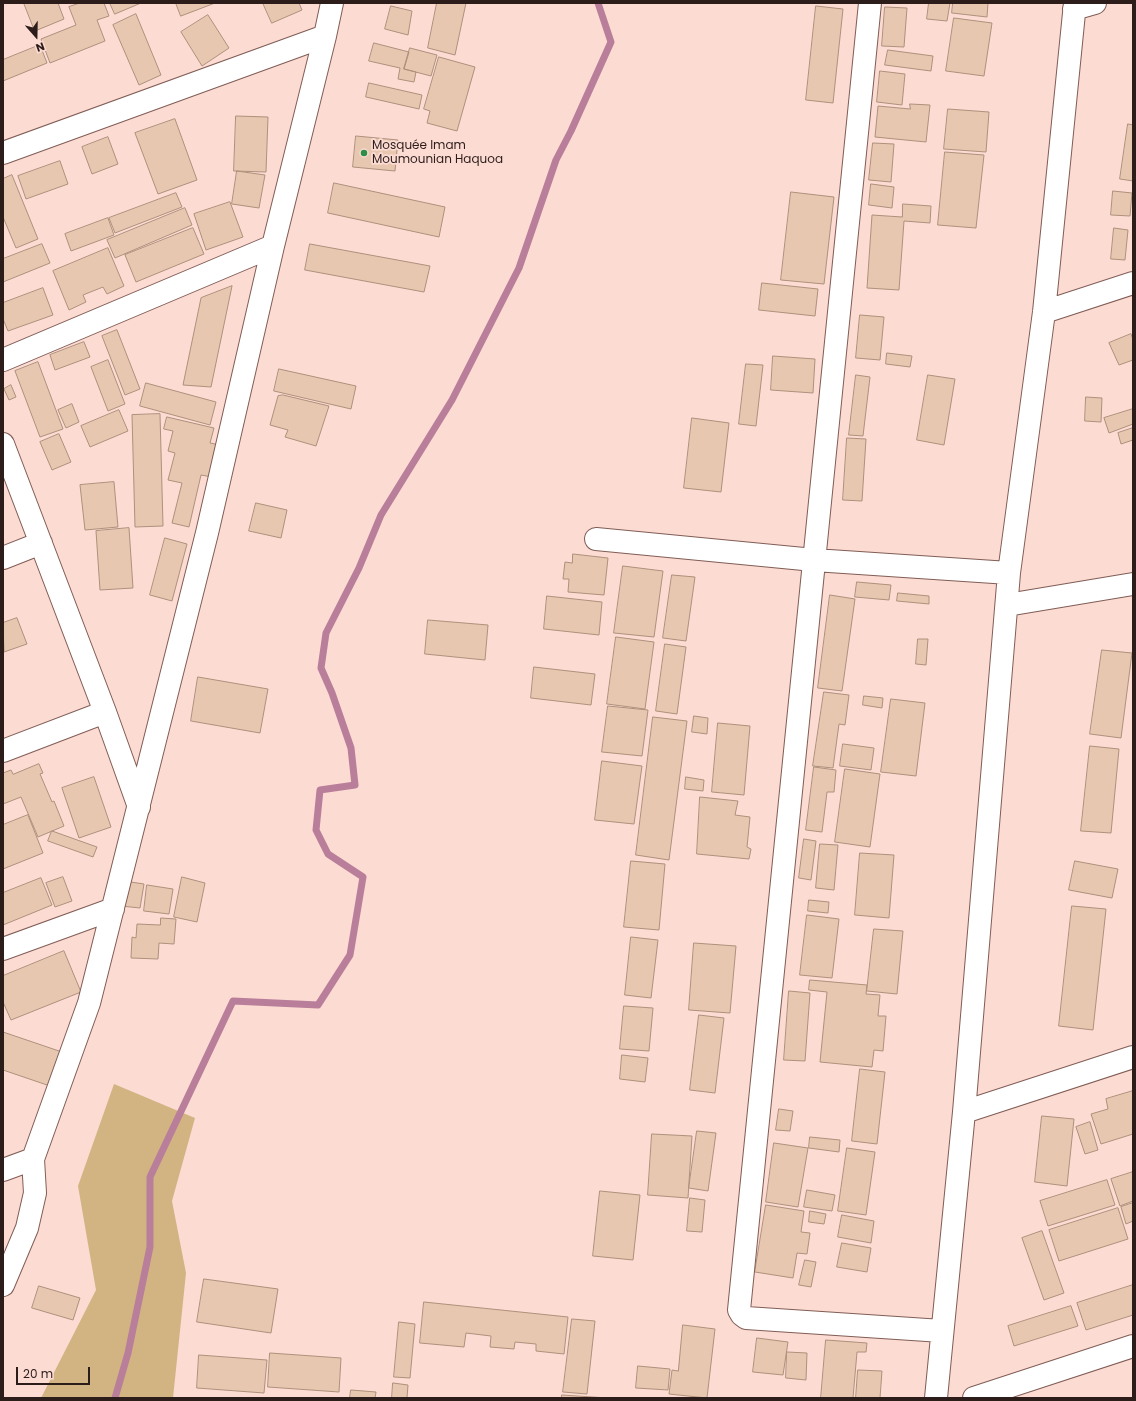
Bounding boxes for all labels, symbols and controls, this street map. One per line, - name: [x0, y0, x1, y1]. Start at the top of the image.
- north arrow: [16, 16, 56, 56]
- text: N: [33, 38, 47, 56]
- place label: Mosquée Imam Moumounian Haquoa: [372, 139, 503, 167]
- marker: Mosquée Imam Moumounian Haquoa: [359, 148, 369, 158]
- scale bar: [18, 1359, 92, 1385]
- text: 20 m: [23, 1365, 53, 1382]

